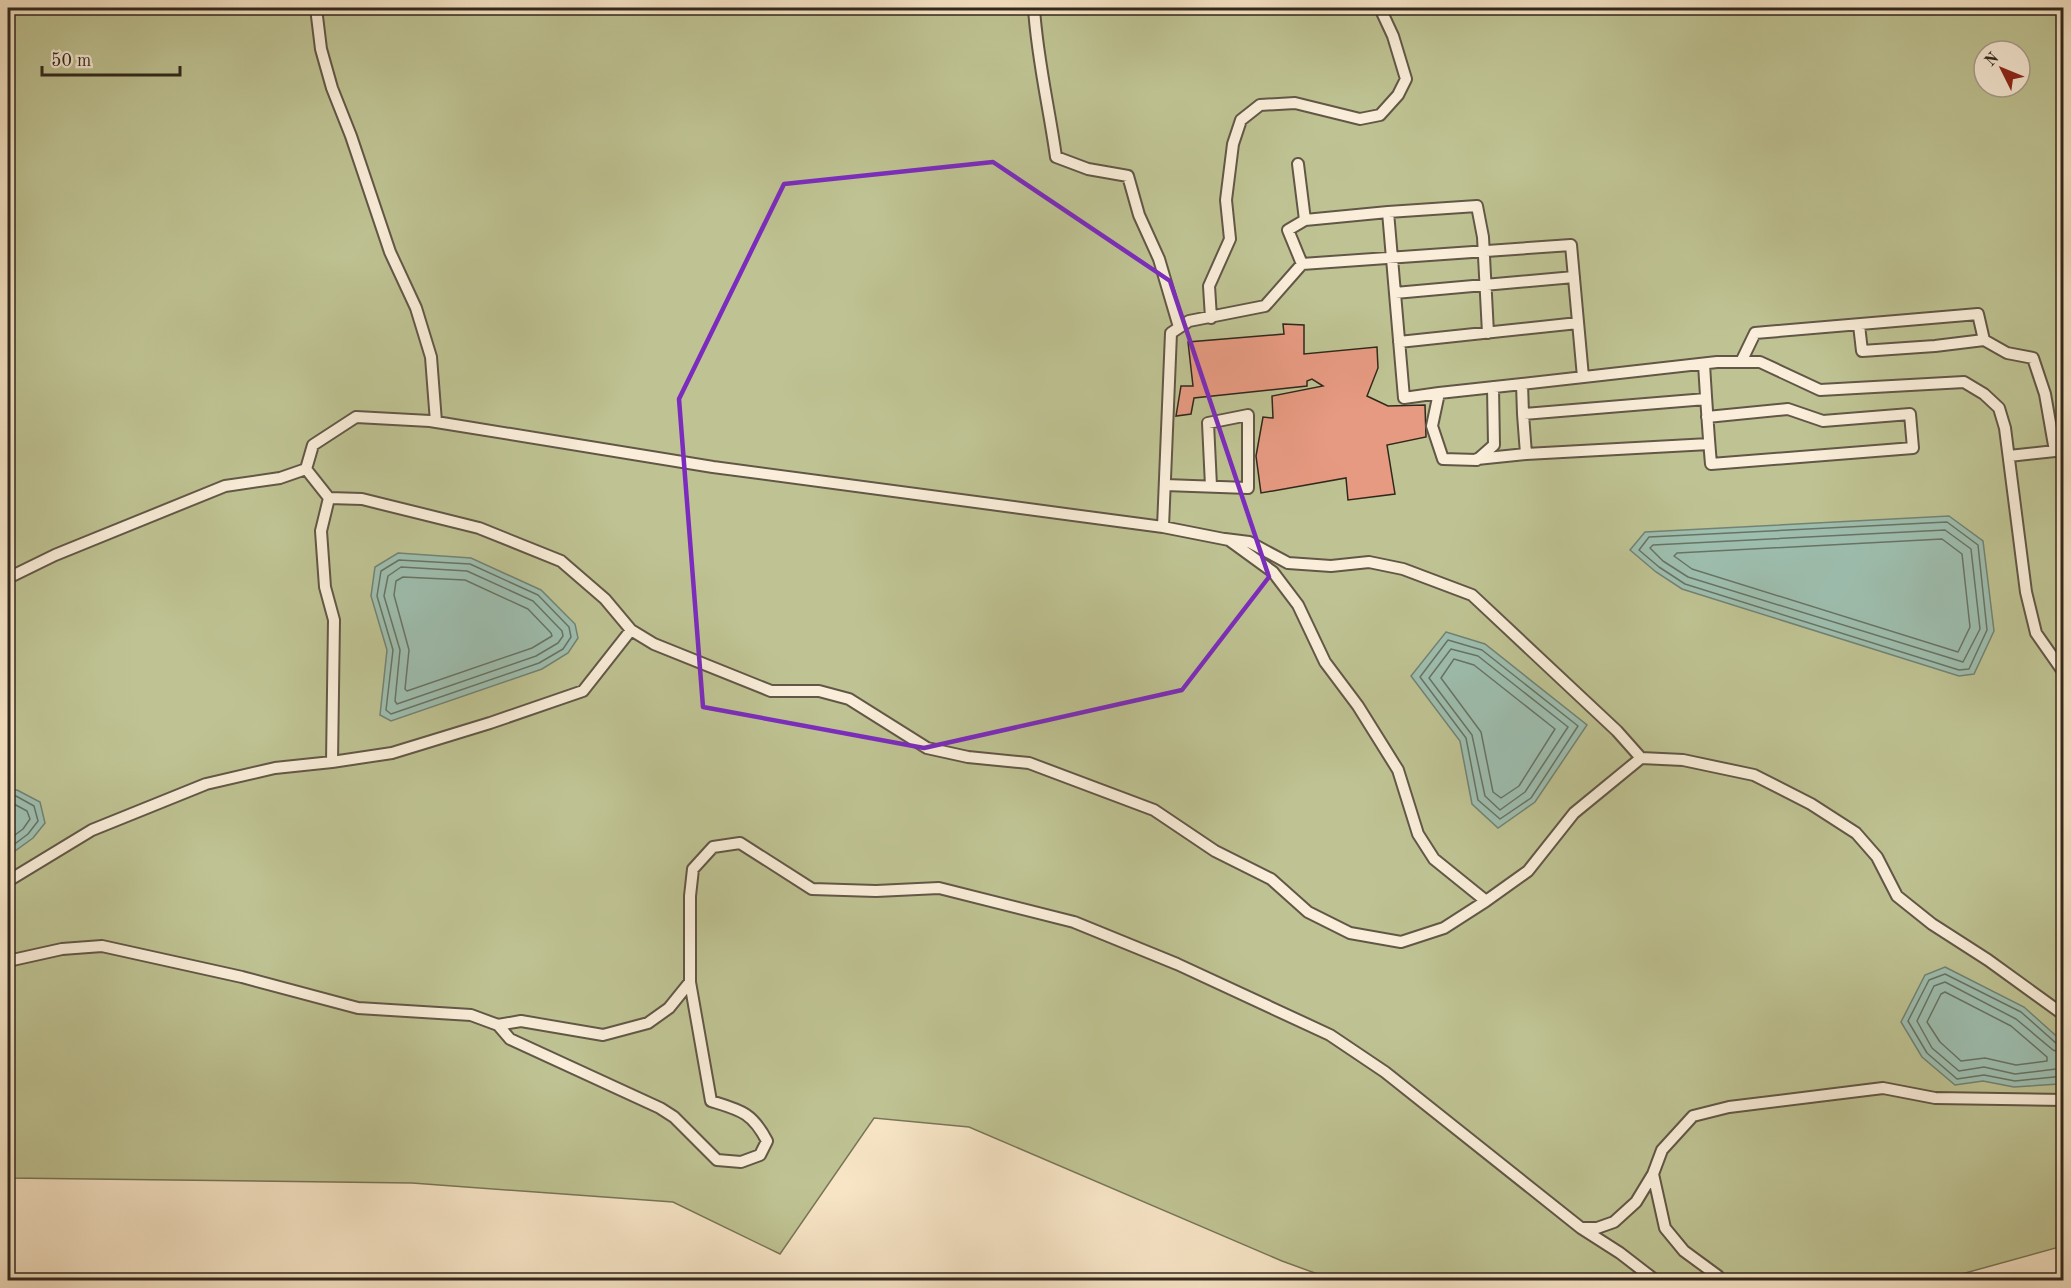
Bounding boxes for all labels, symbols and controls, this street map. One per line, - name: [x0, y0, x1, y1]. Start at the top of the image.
- scale bar: [42, 39, 180, 77]
- north arrow: [1972, 39, 2032, 99]
- text: N: [1982, 50, 2003, 70]
- text: 50 m: [51, 52, 91, 70]

